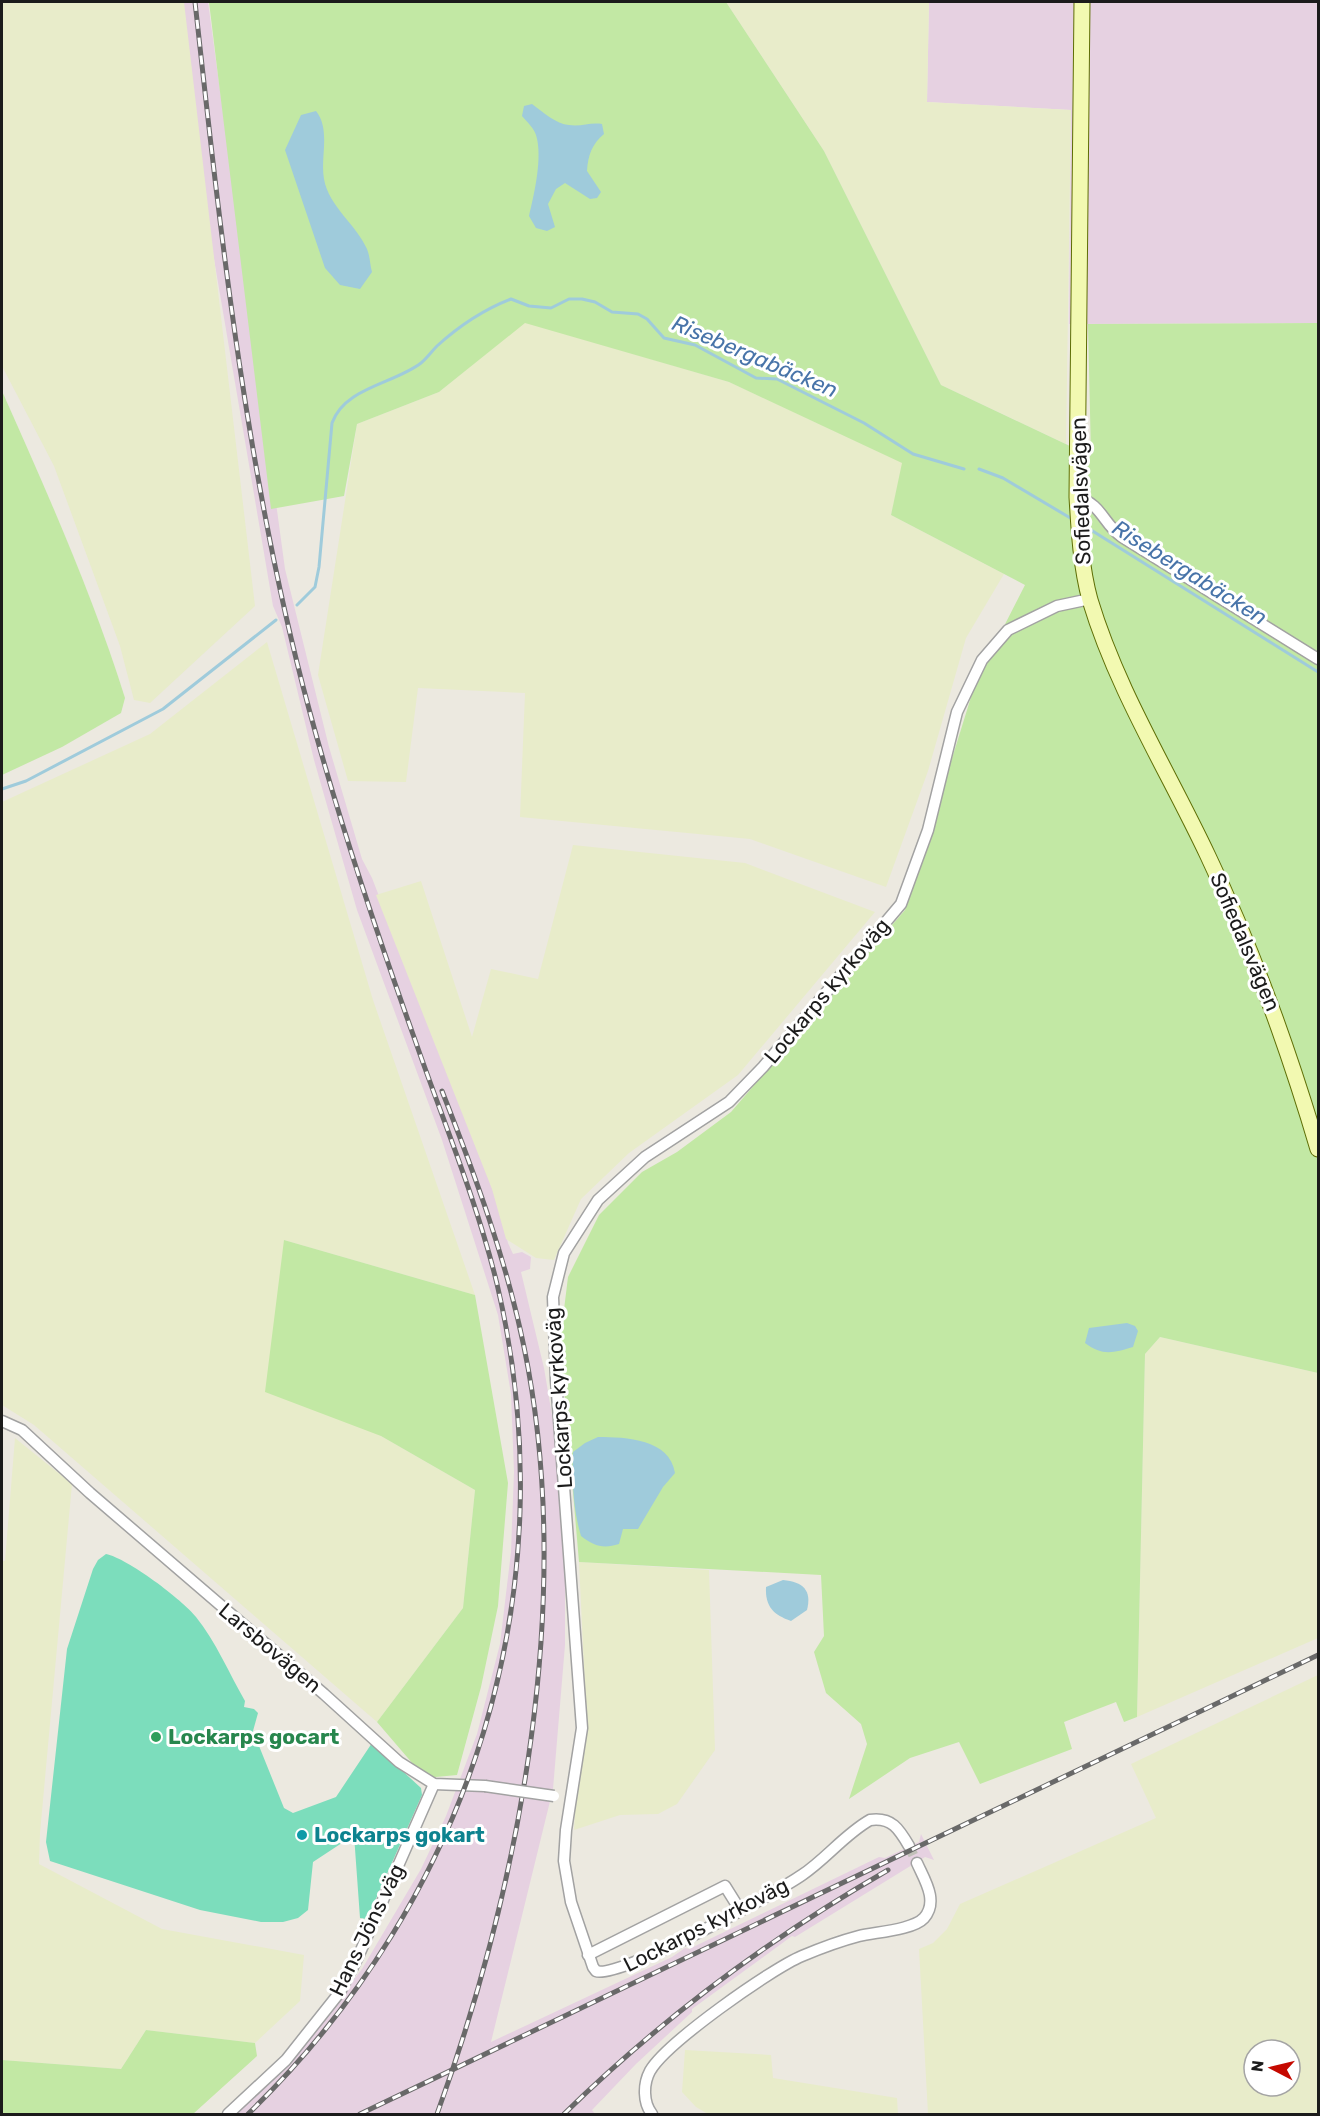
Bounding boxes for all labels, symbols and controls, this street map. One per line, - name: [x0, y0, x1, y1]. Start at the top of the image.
- water label: Risebergabäcken: [668, 309, 842, 404]
- street label: Sofiedalsvägen: [1065, 417, 1096, 565]
- water label: Risebergabäcken: [1107, 514, 1272, 631]
- street label: Sofiedalsvägen: [1205, 869, 1286, 1015]
- street label: Lockarps kyrkoväg: [759, 913, 895, 1068]
- street label: Lockarps kyrkoväg: [540, 1307, 577, 1489]
- street label: Larsbovägen: [214, 1598, 327, 1698]
- place label: Lockarps gocart: [168, 1724, 339, 1749]
- marker: Lockarps gocart: [149, 1730, 163, 1744]
- place label: Lockarps gokart: [314, 1822, 485, 1847]
- marker: Lockarps gokart: [295, 1828, 309, 1842]
- street label: Hans Jöns väg: [324, 1860, 409, 2000]
- street label: Lockarps kyrkoväg: [619, 1872, 792, 1977]
- north arrow: [1242, 2038, 1302, 2098]
- text: N: [1247, 2059, 1268, 2073]

